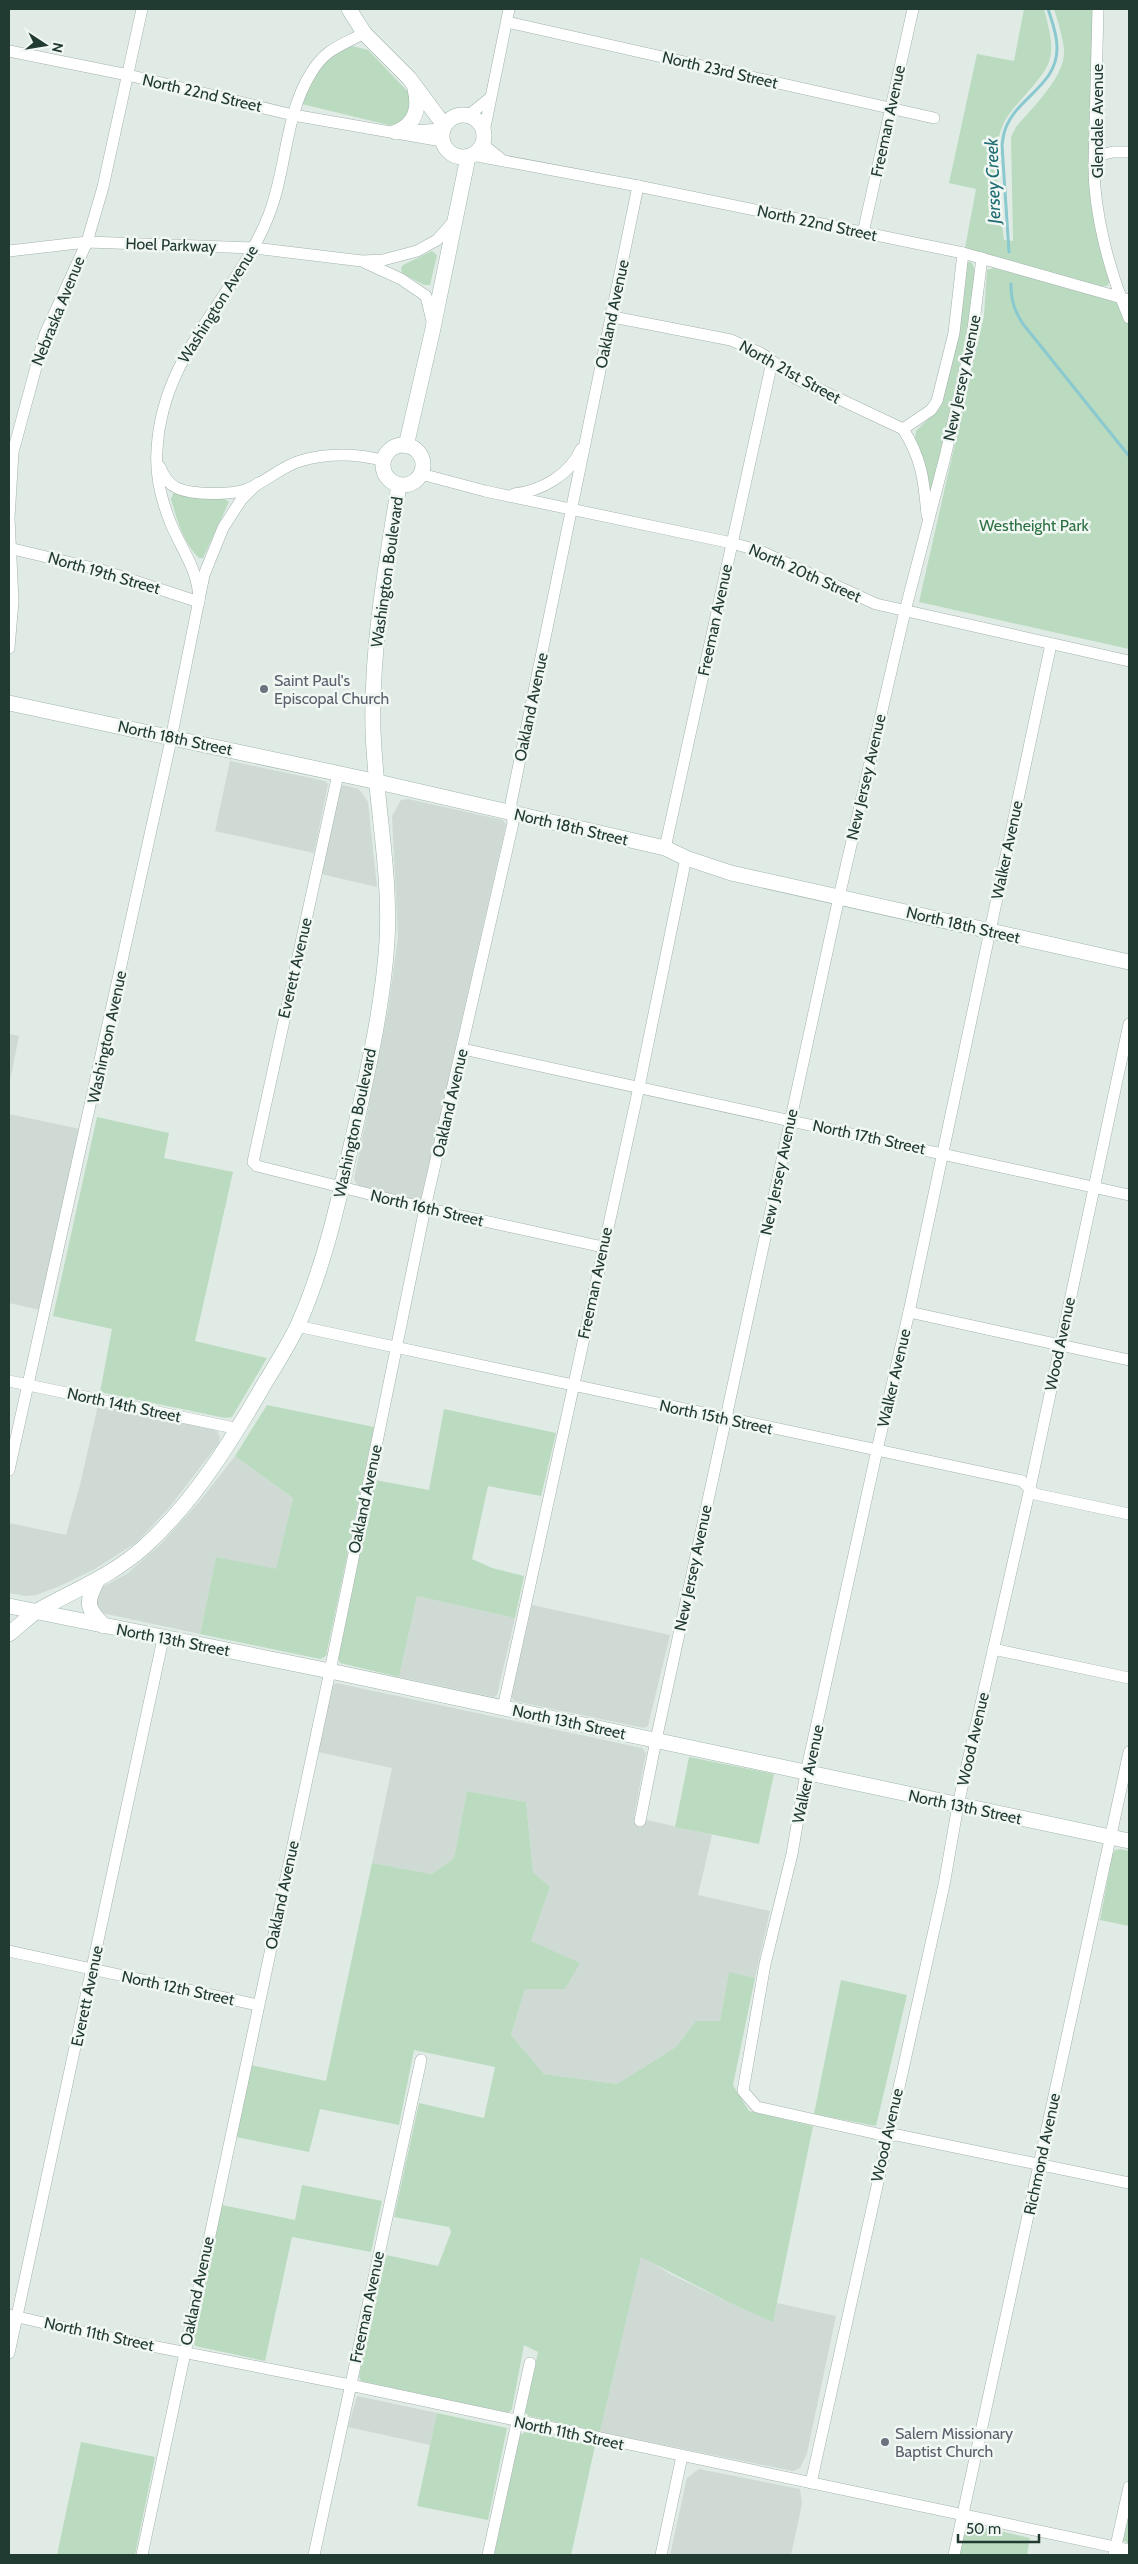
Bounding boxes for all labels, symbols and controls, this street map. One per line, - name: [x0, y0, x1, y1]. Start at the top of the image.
- north arrow: [20, 20, 70, 70]
- text: N: [48, 41, 68, 54]
- street label: North 23rd Street: [660, 47, 780, 93]
- street label: Freeman Avenue: [867, 63, 909, 179]
- street label: Glendale Avenue: [1088, 64, 1107, 178]
- street label: North 22nd Street: [140, 70, 264, 116]
- water label: Jersey Creek: [980, 137, 1006, 226]
- street label: North 22nd Street: [755, 201, 879, 245]
- street label: Hoel Parkway: [125, 234, 217, 256]
- street label: Washington Avenue: [174, 242, 262, 366]
- street label: Nebraska Avenue: [27, 253, 89, 369]
- street label: Oakland Avenue: [591, 258, 633, 370]
- street label: New Jersey Avenue: [939, 313, 985, 443]
- street label: North 21st Street: [736, 336, 845, 408]
- street label: Washington Boulevard: [367, 495, 407, 649]
- park label: Westheight Park: [979, 516, 1089, 535]
- street label: North 20th Street: [746, 540, 865, 607]
- street label: North 19th Street: [46, 548, 163, 598]
- street label: Freeman Avenue: [694, 562, 736, 678]
- street label: Oakland Avenue: [510, 651, 552, 763]
- place label: Saint Paul's Episcopal Church: [274, 671, 389, 708]
- marker: Saint Paul's Episcopal Church: [258, 683, 270, 695]
- street label: New Jersey Avenue: [842, 712, 890, 842]
- street label: North 18th Street: [116, 717, 234, 760]
- street label: Walker Avenue: [987, 799, 1027, 901]
- street label: North 18th Street: [512, 805, 630, 849]
- street label: North 18th Street: [904, 903, 1022, 947]
- street label: Everett Avenue: [274, 916, 316, 1020]
- street label: Washington Avenue: [84, 969, 130, 1105]
- street label: Washington Boulevard: [330, 1047, 380, 1199]
- street label: Oakland Avenue: [428, 1047, 472, 1159]
- street label: New Jersey Avenue: [756, 1107, 802, 1237]
- street label: North 17th Street: [811, 1116, 928, 1158]
- street label: North 16th Street: [369, 1186, 486, 1230]
- street label: Freeman Avenue: [574, 1225, 616, 1341]
- street label: Wood Avenue: [1041, 1295, 1079, 1393]
- street label: Walker Avenue: [873, 1327, 915, 1429]
- street label: North 14th Street: [65, 1384, 183, 1426]
- street label: North 15th Street: [658, 1396, 775, 1438]
- street label: Oakland Avenue: [344, 1443, 386, 1555]
- street label: New Jersey Avenue: [670, 1503, 716, 1633]
- street label: North 13th Street: [115, 1620, 232, 1660]
- street label: Wood Avenue: [953, 1690, 993, 1788]
- street label: North 13th Street: [511, 1701, 628, 1743]
- street label: Walker Avenue: [788, 1723, 828, 1825]
- street label: North 13th Street: [907, 1786, 1024, 1828]
- street label: Oakland Avenue: [261, 1839, 303, 1951]
- street label: Everett Avenue: [67, 1944, 107, 2048]
- street label: North 12th Street: [120, 1967, 237, 2009]
- street label: Wood Avenue: [867, 2086, 907, 2184]
- street label: Richmond Avenue: [1020, 2091, 1064, 2217]
- street label: Oakland Avenue: [176, 2235, 218, 2347]
- street label: Freeman Avenue: [346, 2249, 388, 2365]
- street label: North 11th Street: [42, 2313, 156, 2355]
- street label: North 11th Street: [512, 2412, 626, 2454]
- place label: Salem Missionary Baptist Church: [895, 2424, 1013, 2461]
- marker: Salem Missionary Baptist Church: [879, 2436, 891, 2448]
- scale bar: [958, 2512, 1039, 2544]
- text: 50 m: [966, 2520, 1001, 2538]

